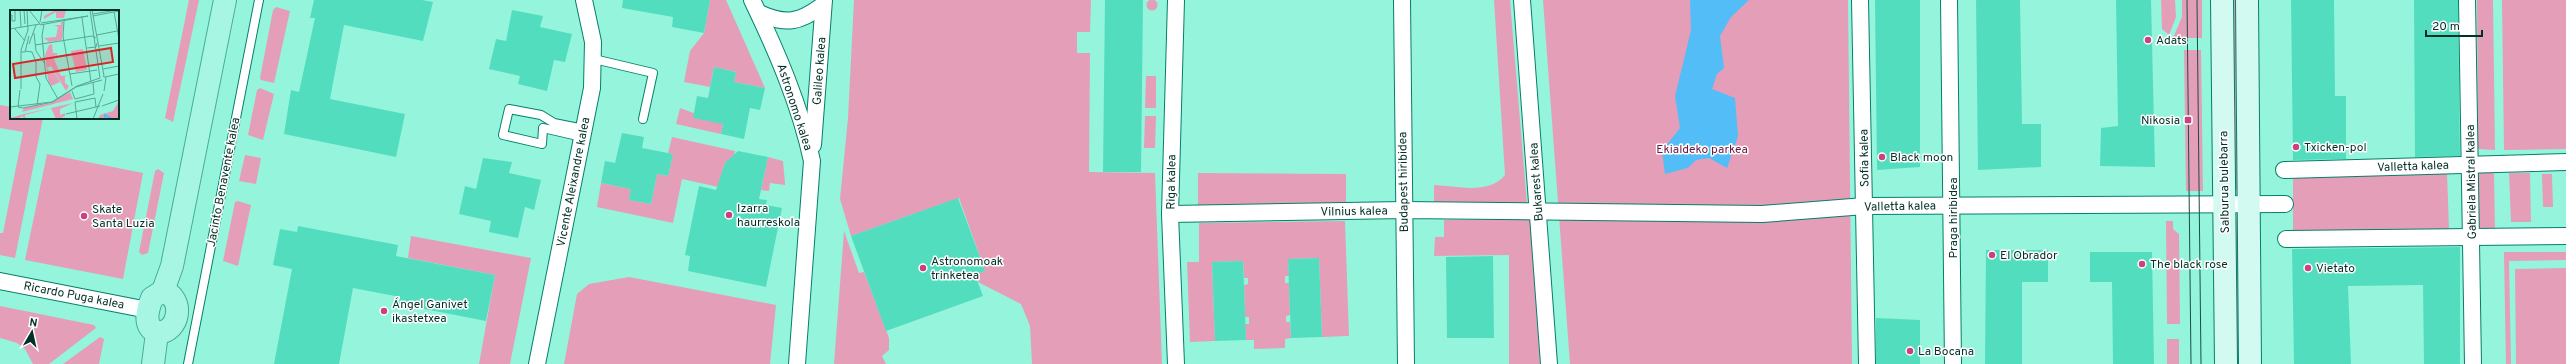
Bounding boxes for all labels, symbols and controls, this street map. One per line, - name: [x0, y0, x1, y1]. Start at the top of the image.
- inset map: [10, 10, 119, 119]
- scale bar: [2426, 12, 2482, 38]
- text: 20 m: [2432, 19, 2460, 35]
- place label: Adats: [2156, 33, 2187, 49]
- marker: Adats: [2143, 35, 2153, 45]
- street label: Galileo kalea: [810, 36, 830, 106]
- street label: Astronomo kalea: [772, 62, 816, 153]
- place label: Nikosia: [2141, 113, 2180, 129]
- marker: Nikosia: [2183, 115, 2193, 125]
- street label: Jacinto Benavente kalea: [204, 116, 244, 248]
- street label: Vicente Aleixandre kalea: [554, 116, 594, 249]
- street label: Gabriela Mistral kalea: [2463, 124, 2481, 240]
- street label: Sofia kalea: [1856, 129, 1874, 187]
- street label: Salburua bulebarra: [2216, 131, 2234, 233]
- street label: Budapest hiribidea: [1395, 132, 1413, 232]
- place label: Txicken-pol: [2304, 140, 2367, 156]
- street label: Bukarest kalea: [1526, 142, 1548, 222]
- park label: Ekialdeko parkea: [1656, 142, 1748, 158]
- marker: Txicken-pol: [2291, 142, 2301, 152]
- place label: Black moon: [1890, 150, 1953, 166]
- marker: Black moon: [1877, 152, 1887, 162]
- street label: Riga kalea: [1164, 154, 1180, 210]
- street label: Valletta kalea: [2377, 158, 2449, 176]
- street label: Praga hiribidea: [1946, 177, 1962, 259]
- street label: Valletta kalea: [1864, 198, 1936, 216]
- place label: Izarra haurreskola: [737, 201, 800, 231]
- place label: Skate Santa Luzia: [92, 202, 155, 232]
- street label: Vilnius kalea: [1320, 203, 1388, 221]
- marker: Izarra haurreskola: [724, 210, 734, 220]
- marker: Skate Santa Luzia: [79, 211, 89, 221]
- place label: El Obrador: [2000, 248, 2058, 264]
- marker: El Obrador: [1987, 250, 1997, 260]
- place label: Astronomoak trinketea: [931, 254, 1003, 284]
- place label: The black rose: [2150, 257, 2228, 273]
- marker: The black rose: [2137, 259, 2147, 269]
- place label: Vietato: [2316, 261, 2355, 277]
- marker: Astronomoak trinketea: [918, 263, 928, 273]
- marker: Vietato: [2303, 263, 2313, 273]
- street label: Ricardo Puga kalea: [22, 278, 126, 314]
- place label: Ángel Ganivet ikastetxea: [392, 297, 468, 327]
- marker: Ángel Ganivet ikastetxea: [379, 306, 389, 316]
- north arrow: [12, 312, 52, 352]
- text: N: [28, 316, 38, 331]
- place label: La Bocana: [1918, 344, 1974, 360]
- marker: La Bocana: [1905, 346, 1915, 356]

